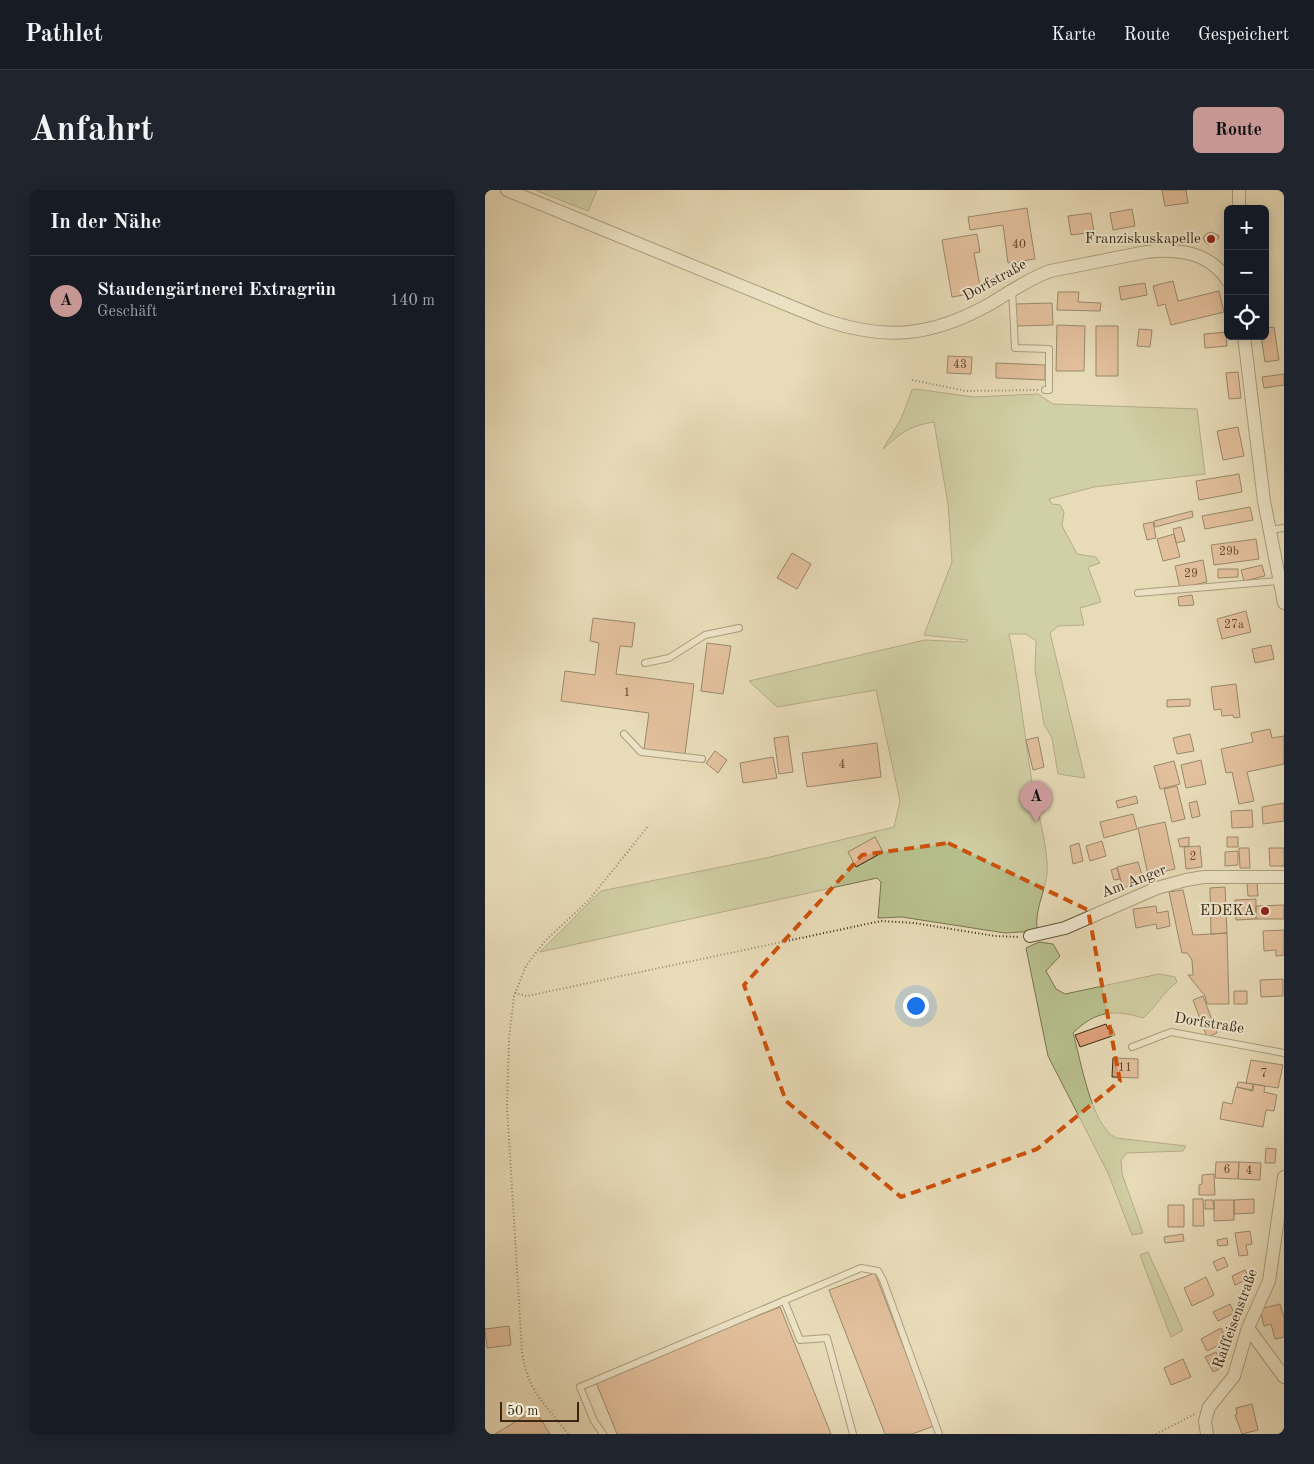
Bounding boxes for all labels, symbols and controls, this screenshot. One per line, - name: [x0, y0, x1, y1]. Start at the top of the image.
- text: Pathlet: [25, 23, 103, 47]
- text: Karte: [1051, 26, 1096, 44]
- text: Route: [1124, 26, 1170, 44]
- text: Gespeichert: [1198, 26, 1289, 44]
- button: Route: [1193, 107, 1284, 153]
- text: Anfahrt: [30, 113, 153, 148]
- map controls: [1224, 205, 1269, 340]
- button: +: [1224, 205, 1269, 250]
- text: In der Nähe: [50, 212, 161, 233]
- place label: Franziskuskapelle: [1085, 232, 1201, 247]
- marker: Franziskuskapelle: [1205, 233, 1217, 245]
- house number: 40: [1012, 239, 1026, 251]
- button: −: [1224, 250, 1269, 295]
- street label: Dorfstraße: [961, 257, 1029, 305]
- text: Staudengärtnerei Extragrün: [97, 281, 336, 300]
- text: A: [60, 293, 72, 309]
- text: 140 m: [390, 293, 435, 309]
- button: locate: [1224, 295, 1269, 340]
- text: Geschäft: [97, 304, 157, 320]
- house number: 43: [953, 359, 967, 371]
- house number: 29b: [1219, 546, 1239, 558]
- house number: 29: [1184, 568, 1198, 580]
- house number: 27a: [1224, 619, 1244, 631]
- house number: 1: [624, 687, 630, 699]
- house number: 4: [839, 759, 846, 771]
- pin: A: [1020, 781, 1052, 822]
- house number: 2: [1190, 851, 1196, 863]
- street label: Am Anger: [1099, 863, 1169, 901]
- place label: EDEKA: [1200, 904, 1256, 919]
- marker: EDEKA: [1259, 905, 1271, 917]
- your location: [903, 993, 929, 1019]
- street label: Dorfstraße: [1173, 1011, 1245, 1037]
- house number: 11: [1118, 1062, 1132, 1074]
- house number: 7: [1261, 1068, 1267, 1080]
- house number: 6: [1224, 1164, 1231, 1176]
- house number: 4: [1246, 1165, 1253, 1177]
- street label: Raiffeisenstraße: [1211, 1267, 1261, 1371]
- scale bar: [500, 1399, 579, 1422]
- text: 50 m: [507, 1404, 538, 1418]

